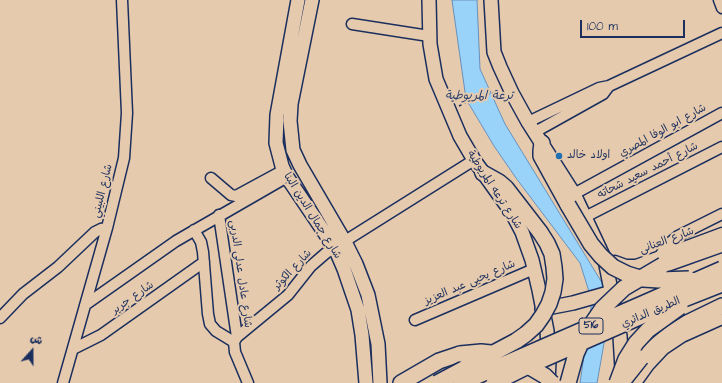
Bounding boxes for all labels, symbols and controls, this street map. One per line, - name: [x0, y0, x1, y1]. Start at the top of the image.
- scale bar: [582, 12, 687, 38]
- text: 100 m: [587, 18, 618, 35]
- water label: ترعة المريوطية: [445, 89, 513, 103]
- street label: شارع ابو الوفا المصري: [617, 102, 709, 160]
- street label: شارع أحمد سعيد شحاته: [596, 140, 700, 202]
- street label: شارع ترعه المريوطية: [464, 148, 524, 232]
- place label: اولاد خالد: [567, 149, 610, 163]
- marker: اولاد خالد: [554, 151, 564, 161]
- street label: شارع اللبيني: [90, 163, 116, 219]
- street label: شارع جمال الدين البنا: [280, 170, 344, 262]
- street label: شارع عادل عدلى الدربى: [226, 219, 254, 329]
- street label: شارع العنانى: [638, 225, 696, 257]
- street label: شارع الكوثر: [271, 247, 315, 293]
- street label: شارع يحيى عبد العزيز: [422, 258, 518, 308]
- street label: شارع جرير: [109, 279, 157, 317]
- street label: الطريق الدائري: [619, 295, 683, 331]
- road number: 516: [579, 318, 603, 334]
- text: ش: [28, 330, 45, 348]
- north arrow: [12, 331, 52, 371]

